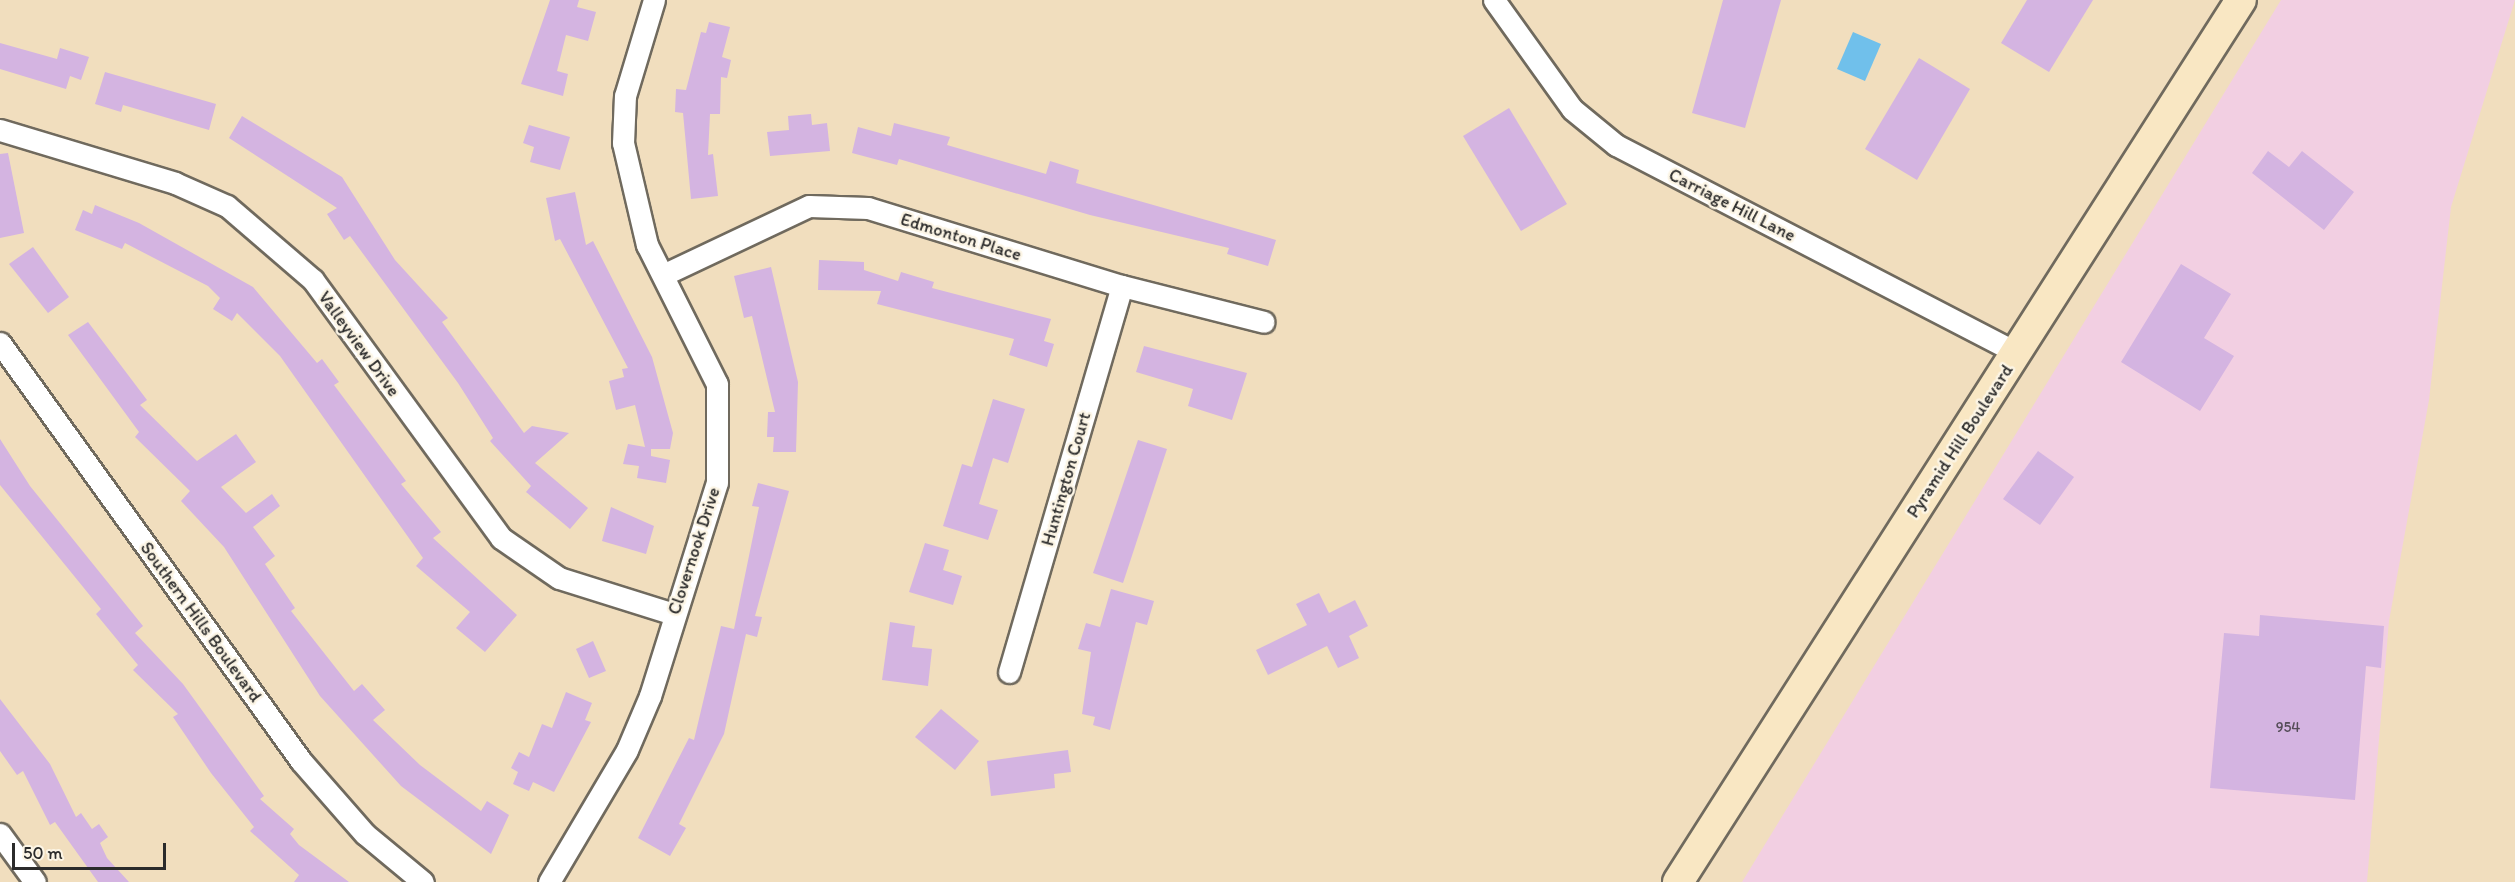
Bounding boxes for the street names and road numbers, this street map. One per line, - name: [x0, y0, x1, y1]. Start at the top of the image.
- street label: Carriage Hill Lane: [1665, 164, 1799, 246]
- street label: Edmonton Place: [898, 208, 1024, 266]
- street label: Valleyview Drive: [314, 287, 404, 401]
- street label: Pyramid Hill Boulevard: [1902, 360, 2018, 522]
- street label: Huntington Court: [1037, 410, 1095, 548]
- street label: Clovernook Drive: [663, 485, 725, 617]
- street label: Southern Hills Boulevard: [135, 537, 267, 707]

